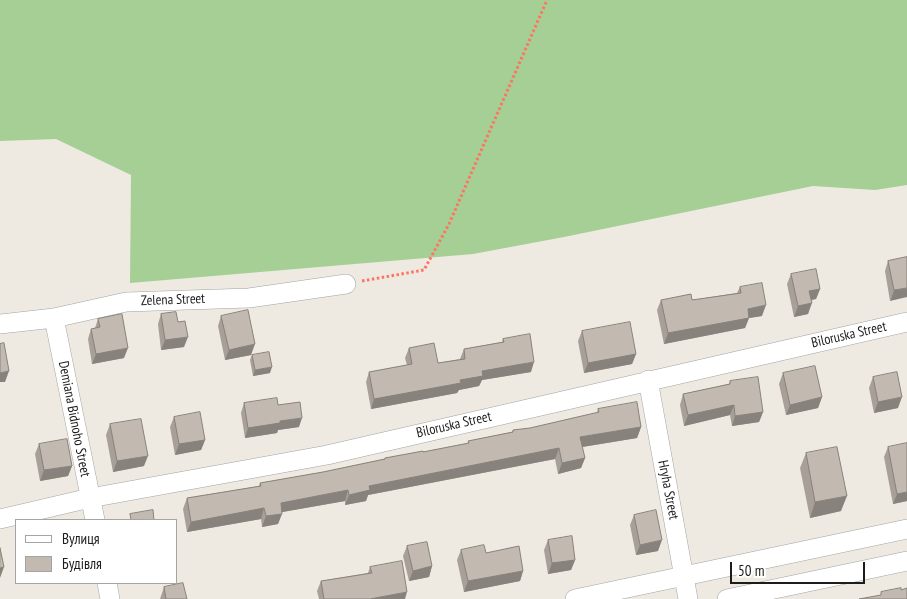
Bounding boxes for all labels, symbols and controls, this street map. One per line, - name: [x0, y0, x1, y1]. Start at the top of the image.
- street label: Zelena Street: [141, 290, 205, 310]
- street label: Biloruska Street: [810, 318, 888, 352]
- street label: Demiana Bidnoho Street: [55, 360, 93, 478]
- street label: Biloruska Street: [415, 408, 493, 442]
- street label: Hryha Street: [654, 459, 682, 521]
- legend: [15, 519, 178, 584]
- text: Вулиця: [62, 529, 100, 548]
- scale bar: [732, 552, 867, 584]
- text: Будівля: [62, 554, 102, 573]
- text: 50 m: [738, 561, 764, 580]

